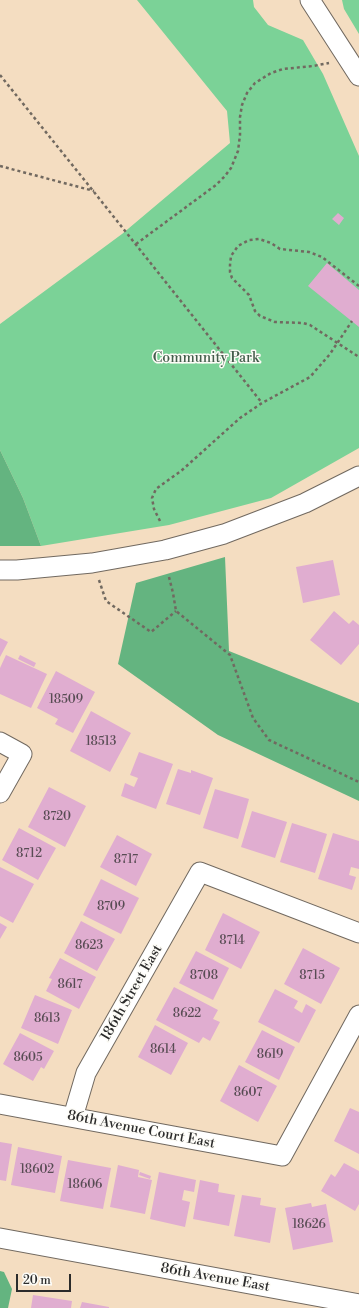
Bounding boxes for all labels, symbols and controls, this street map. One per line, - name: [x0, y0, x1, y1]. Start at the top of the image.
- park label: Community Park: [153, 351, 259, 367]
- house number: 18509: [49, 693, 83, 707]
- house number: 18513: [86, 735, 116, 749]
- house number: 8720: [43, 810, 71, 824]
- house number: 8712: [16, 847, 42, 861]
- house number: 8717: [114, 853, 138, 867]
- house number: 8709: [97, 900, 125, 914]
- house number: 8714: [219, 934, 245, 948]
- house number: 8623: [75, 939, 103, 953]
- street label: 186th Street East: [98, 942, 166, 1044]
- house number: 8708: [190, 969, 218, 983]
- house number: 8715: [299, 969, 325, 983]
- house number: 8617: [58, 978, 82, 992]
- house number: 8622: [173, 1007, 201, 1021]
- house number: 8613: [34, 1012, 60, 1026]
- house number: 8614: [150, 1043, 176, 1057]
- house number: 8619: [257, 1048, 283, 1062]
- house number: 8605: [13, 1051, 43, 1065]
- house number: 8607: [234, 1086, 262, 1100]
- street label: 86th Avenue Court East: [66, 1107, 216, 1153]
- house number: 18602: [20, 1163, 54, 1177]
- house number: 18606: [68, 1178, 102, 1192]
- house number: 18626: [292, 1218, 326, 1232]
- street label: 86th Avenue East: [159, 1260, 271, 1296]
- scale bar: [18, 1266, 73, 1292]
- text: 20 m: [23, 1273, 51, 1288]

